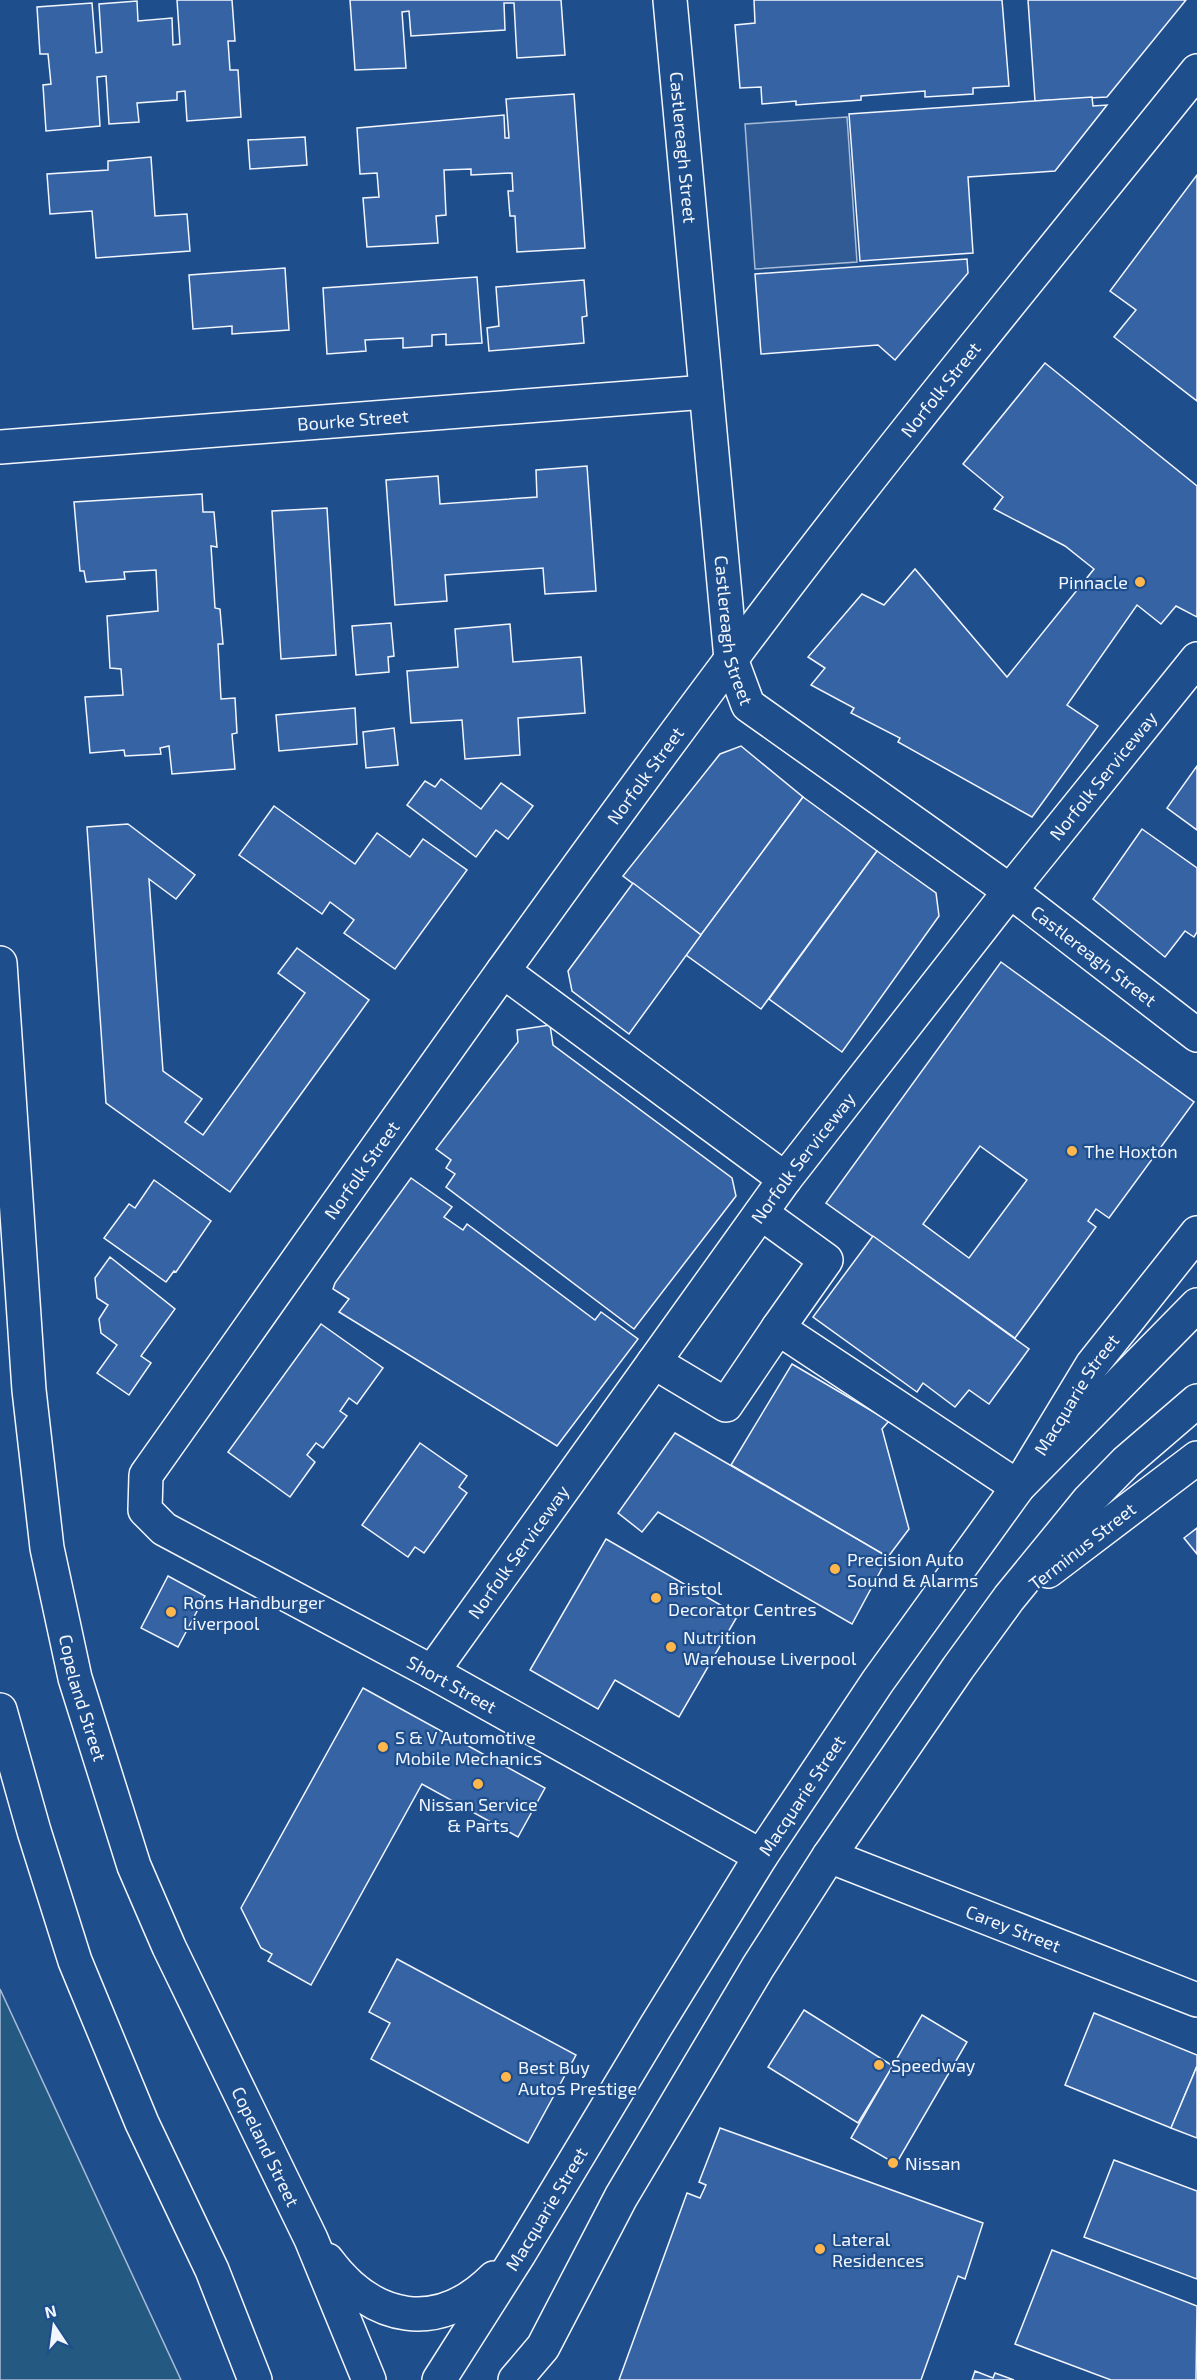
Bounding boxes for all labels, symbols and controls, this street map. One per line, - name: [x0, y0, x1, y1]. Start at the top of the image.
- street label: Castlereagh Street: [666, 71, 702, 224]
- street label: Norfolk Street: [896, 337, 985, 441]
- street label: Bourke Street: [296, 404, 410, 435]
- street label: Castlereagh Street: [710, 554, 758, 708]
- place label: Pinnacle: [1058, 571, 1128, 593]
- marker: Pinnacle: [1133, 575, 1147, 589]
- street label: Norfolk Serviceway: [1045, 706, 1162, 844]
- street label: Norfolk Street: [602, 722, 688, 828]
- street label: Castlereagh Street: [1027, 900, 1161, 1011]
- street label: Norfolk Serviceway: [746, 1087, 860, 1228]
- street label: Norfolk Street: [319, 1116, 404, 1223]
- place label: The Hoxton: [1084, 1140, 1178, 1162]
- marker: The Hoxton: [1065, 1144, 1079, 1158]
- street label: Macquarie Street: [1029, 1329, 1124, 1459]
- street label: Norfolk Serviceway: [463, 1480, 574, 1623]
- street label: Terminus Street: [1024, 1497, 1140, 1595]
- place label: Precision Auto Sound & Alarms: [847, 1548, 978, 1591]
- marker: Precision Auto Sound & Alarms: [828, 1562, 842, 1576]
- place label: Bristol Decorator Centres: [668, 1577, 817, 1620]
- place label: Rons Handburger Liverpool: [183, 1591, 325, 1634]
- marker: Bristol Decorator Centres: [649, 1591, 663, 1605]
- marker: Rons Handburger Liverpool: [164, 1605, 178, 1619]
- place label: Nutrition Warehouse Liverpool: [683, 1626, 857, 1669]
- street label: Copeland Street: [55, 1632, 111, 1764]
- marker: Nutrition Warehouse Liverpool: [664, 1640, 678, 1654]
- street label: Short Street: [403, 1650, 501, 1718]
- place label: S & V Automotive Mobile Mechanics: [395, 1726, 542, 1769]
- street label: Macquarie Street: [753, 1731, 850, 1860]
- marker: S & V Automotive Mobile Mechanics: [376, 1740, 390, 1754]
- marker: Nissan Service & Parts: [471, 1777, 485, 1791]
- place label: Nissan Service & Parts: [418, 1793, 538, 1836]
- street label: Carey Street: [963, 1900, 1064, 1957]
- place label: Speedway: [891, 2054, 976, 2076]
- place label: Best Buy Autos Prestige: [518, 2056, 637, 2099]
- marker: Speedway: [872, 2058, 886, 2072]
- marker: Best Buy Autos Prestige: [499, 2070, 513, 2084]
- street label: Copeland Street: [227, 2083, 305, 2210]
- street label: Macquarie Street: [500, 2143, 592, 2275]
- place label: Nissan: [905, 2152, 961, 2174]
- marker: Nissan: [886, 2156, 900, 2170]
- place label: Lateral Residences: [832, 2228, 924, 2271]
- marker: Lateral Residences: [813, 2242, 827, 2256]
- north arrow: [24, 2296, 84, 2356]
- text: N: [43, 2300, 58, 2321]

